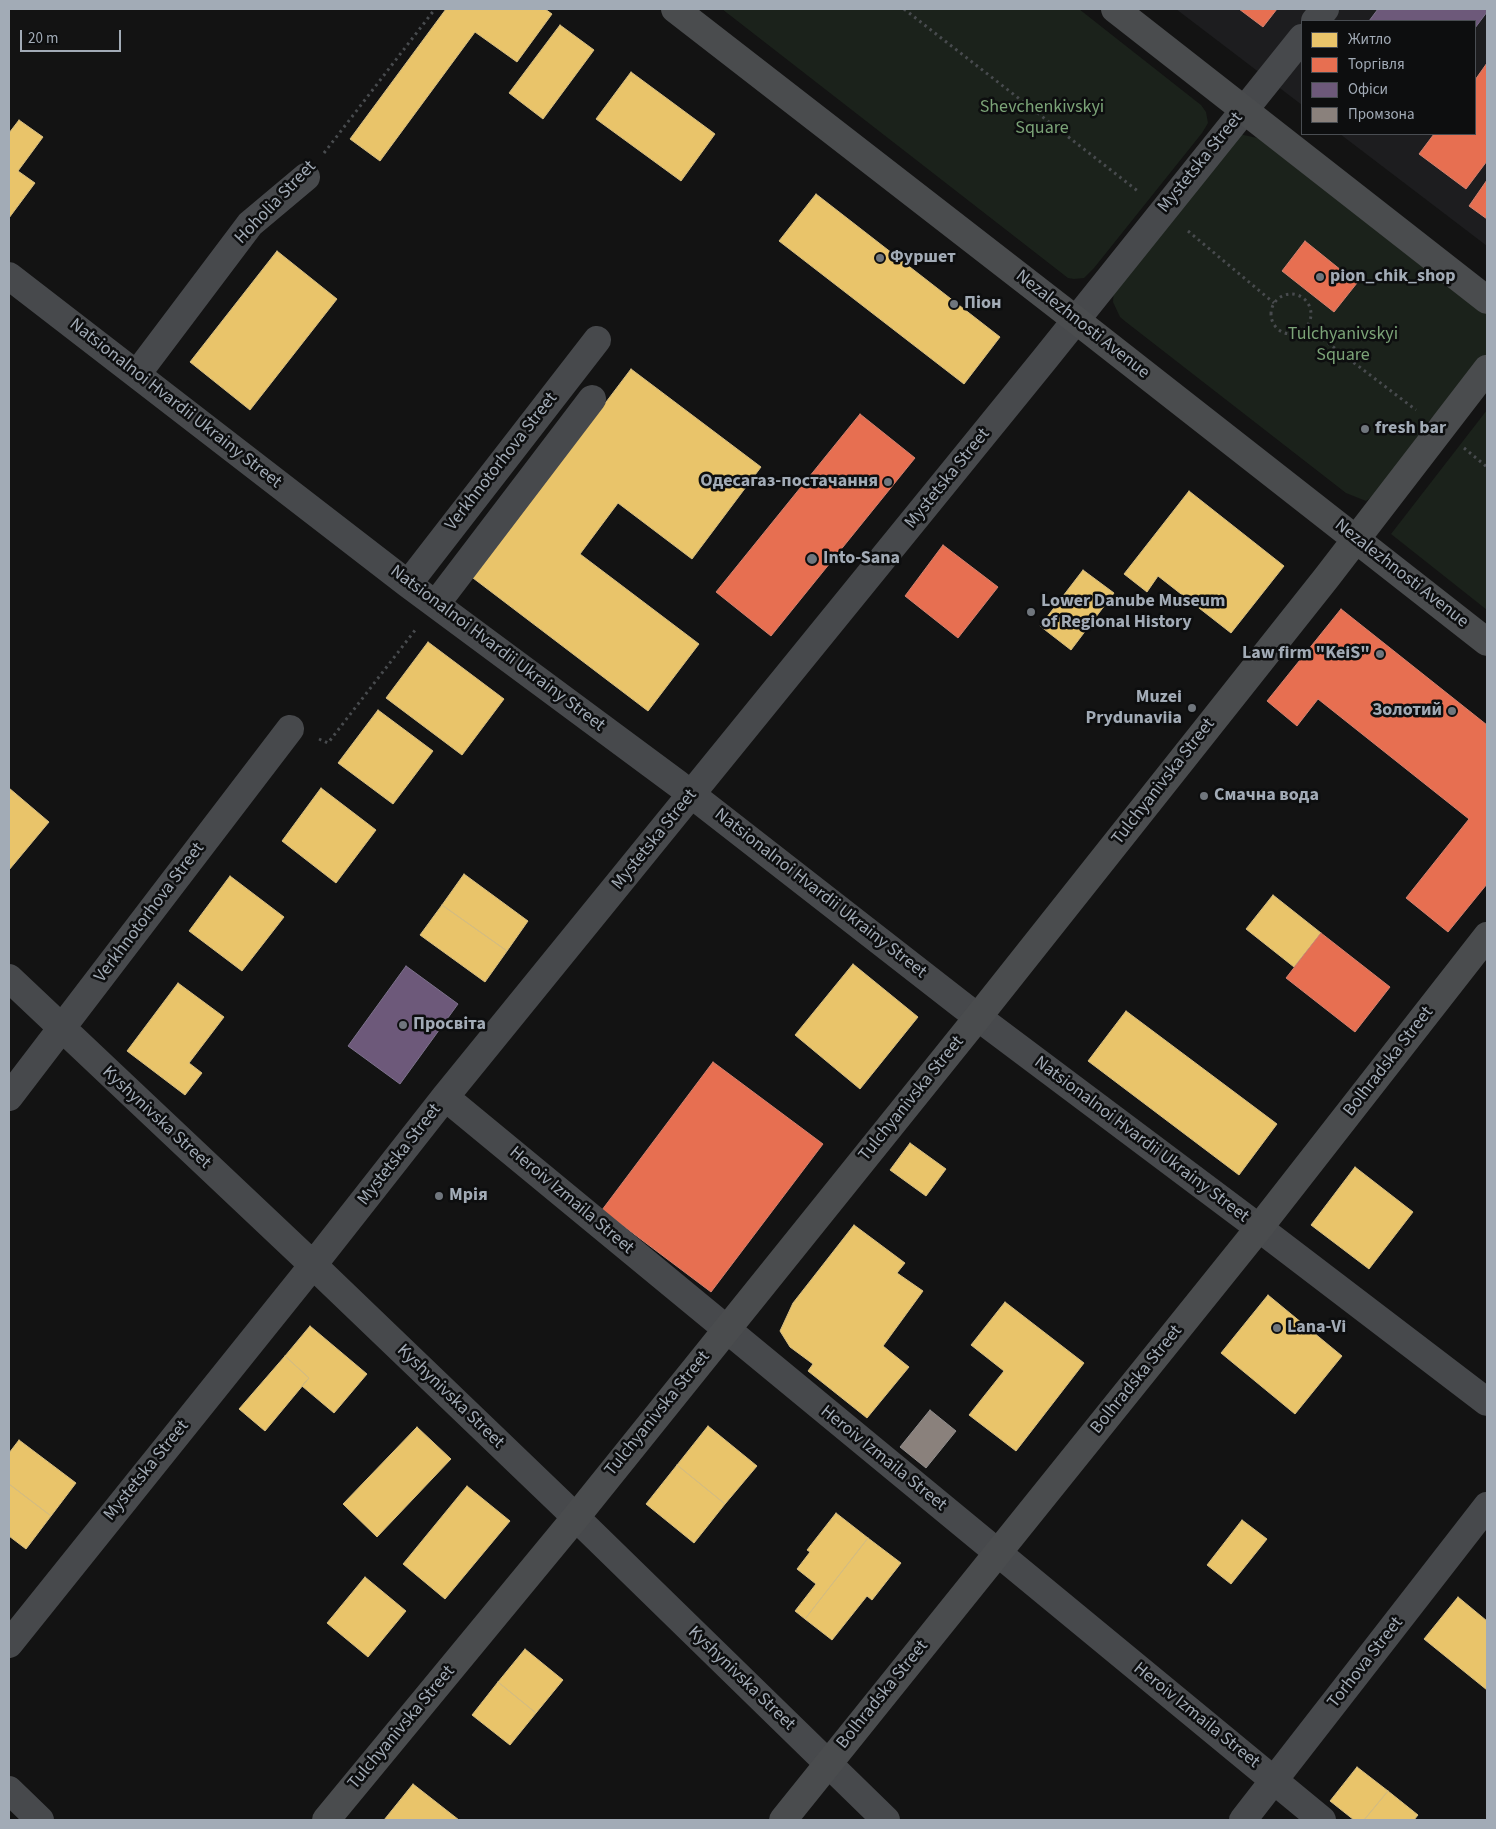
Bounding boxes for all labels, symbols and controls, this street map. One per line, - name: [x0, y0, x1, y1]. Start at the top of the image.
- scale bar: [22, 20, 124, 52]
- legend: [1301, 20, 1476, 135]
- text: 20 m: [28, 28, 58, 49]
- text: Житло: [1348, 29, 1391, 50]
- text: Торгівля: [1348, 54, 1405, 75]
- text: Офіси: [1348, 79, 1388, 100]
- park label: Shevchenkivskyi Square: [980, 97, 1104, 140]
- text: Промзона: [1348, 104, 1415, 125]
- street label: Mystetska Street: [1154, 108, 1248, 218]
- street label: Hoholia Street: [231, 157, 321, 249]
- place label: Фуршет: [890, 247, 956, 269]
- marker: Фуршет: [874, 252, 886, 264]
- street label: Nezalezhnosti Avenue: [1011, 266, 1153, 384]
- place label: pion_chik_shop: [1330, 266, 1456, 288]
- marker: pion_chik_shop: [1314, 271, 1326, 283]
- place label: Піон: [964, 293, 1001, 315]
- marker: Піон: [948, 298, 960, 310]
- street label: Natsionalnoi Hvardii Ukrainy Street: [65, 314, 285, 494]
- park label: Tulchyanivskyi Square: [1288, 324, 1398, 366]
- street label: Verkhnotorhova Street: [441, 389, 563, 535]
- place label: fresh bar: [1375, 418, 1446, 440]
- marker: fresh bar: [1359, 423, 1371, 435]
- street label: Mystetska Street: [901, 424, 995, 534]
- place label: Одесагаз-постачання: [700, 471, 878, 493]
- marker: Одесагаз-постачання: [882, 476, 894, 488]
- street label: Nezalezhnosti Avenue: [1330, 515, 1472, 633]
- place label: Into-Sana: [823, 548, 900, 570]
- marker: Into-Sana: [805, 552, 819, 566]
- street label: Natsionalnoi Hvardii Ukrainy Street: [385, 561, 609, 737]
- place label: Lower Danube Museum of Regional History: [1041, 591, 1225, 634]
- marker: Lower Danube Museum of Regional History: [1025, 606, 1037, 618]
- place label: Law firm "KeiS": [1242, 643, 1370, 665]
- marker: Law firm "KeiS": [1374, 648, 1386, 660]
- place label: Muzei Prydunaviia: [1086, 687, 1182, 730]
- place label: Золотий: [1372, 700, 1442, 722]
- marker: Muzei Prydunaviia: [1186, 702, 1198, 714]
- marker: Золотий: [1446, 705, 1458, 717]
- street label: Tulchyanivska Street: [1108, 714, 1220, 850]
- street label: Mystetska Street: [608, 785, 702, 895]
- place label: Смачна вода: [1214, 785, 1319, 807]
- marker: Смачна вода: [1198, 790, 1210, 802]
- street label: Natsionalnoi Hvardii Ukrainy Street: [710, 804, 930, 984]
- street label: Verkhnotorhova Street: [90, 839, 210, 987]
- street label: Bolhradska Street: [1339, 1003, 1439, 1121]
- place label: Просвіта: [413, 1014, 486, 1036]
- marker: Просвіта: [397, 1019, 409, 1031]
- street label: Tulchyanivska Street: [855, 1032, 969, 1166]
- street label: Natsionalnoi Hvardii Ukrainy Street: [1029, 1052, 1253, 1228]
- street label: Kyshynivska Street: [97, 1062, 215, 1174]
- street label: Mystetska Street: [354, 1100, 446, 1210]
- street label: Heroiv Izmaila Street: [504, 1143, 638, 1259]
- place label: Мрія: [449, 1185, 488, 1207]
- marker: Мрія: [433, 1190, 445, 1202]
- place label: Lana-Vi: [1287, 1317, 1346, 1339]
- street label: Bolhradska Street: [1087, 1321, 1187, 1439]
- marker: Lana-Vi: [1271, 1322, 1283, 1334]
- street label: Kyshynivska Street: [392, 1340, 508, 1454]
- street label: Tulchyanivska Street: [601, 1347, 715, 1481]
- street label: Heroiv Izmaila Street: [816, 1401, 950, 1517]
- street label: Mystetska Street: [100, 1416, 194, 1526]
- street label: Torhova Street: [1324, 1613, 1408, 1713]
- street label: Kyshynivska Street: [683, 1622, 799, 1736]
- street label: Bolhradska Street: [833, 1636, 933, 1754]
- street label: Heroiv Izmaila Street: [1129, 1658, 1263, 1774]
- street label: Tulchyanivska Street: [344, 1662, 460, 1794]

